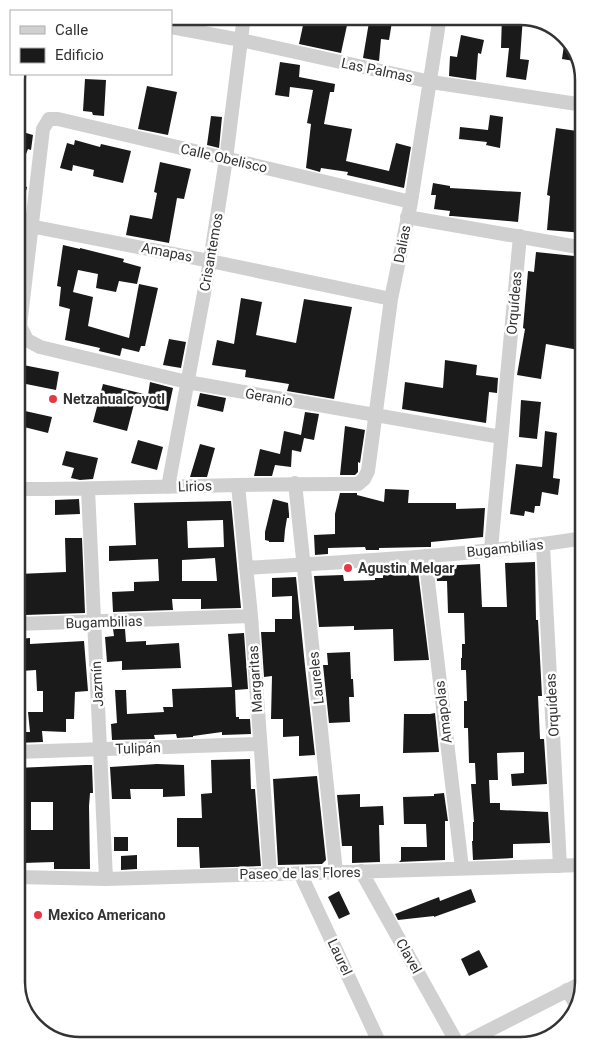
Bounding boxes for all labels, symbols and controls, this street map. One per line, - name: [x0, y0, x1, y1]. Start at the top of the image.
- legend: [10, 10, 172, 75]
- text: Calle: [55, 21, 88, 39]
- text: Edificio: [55, 46, 104, 64]
- street label: Las Palmas: [340, 55, 414, 85]
- street label: Calle Obelisco: [179, 140, 269, 176]
- street label: Crisantemos: [196, 212, 226, 292]
- street label: Dalias: [390, 224, 414, 264]
- street label: Amapas: [140, 239, 194, 265]
- street label: Orquídeas: [503, 271, 525, 335]
- street label: Geranio: [244, 385, 294, 409]
- place label: Netzahualcoyotl: [63, 391, 165, 407]
- marker: Netzahualcoyotl: [47, 393, 59, 405]
- street label: Lirios: [178, 477, 212, 495]
- street label: Bugambilias: [466, 536, 544, 560]
- place label: Agustin Melgar: [358, 560, 454, 576]
- marker: Agustin Melgar: [342, 562, 354, 574]
- street label: Bugambilias: [65, 613, 143, 631]
- street label: Margaritas: [245, 645, 265, 713]
- street label: Laureles: [305, 651, 327, 705]
- street label: Jazmín: [88, 661, 106, 707]
- street label: Orquídeas: [542, 673, 562, 737]
- street label: Amapolas: [431, 680, 455, 744]
- street label: Tulipán: [115, 739, 161, 757]
- street label: Paseo de las Flores: [239, 864, 361, 882]
- place label: Mexico Americano: [48, 907, 166, 923]
- marker: Mexico Americano: [32, 909, 44, 921]
- street label: Laurel: [325, 936, 355, 978]
- street label: Clavel: [393, 936, 425, 976]

